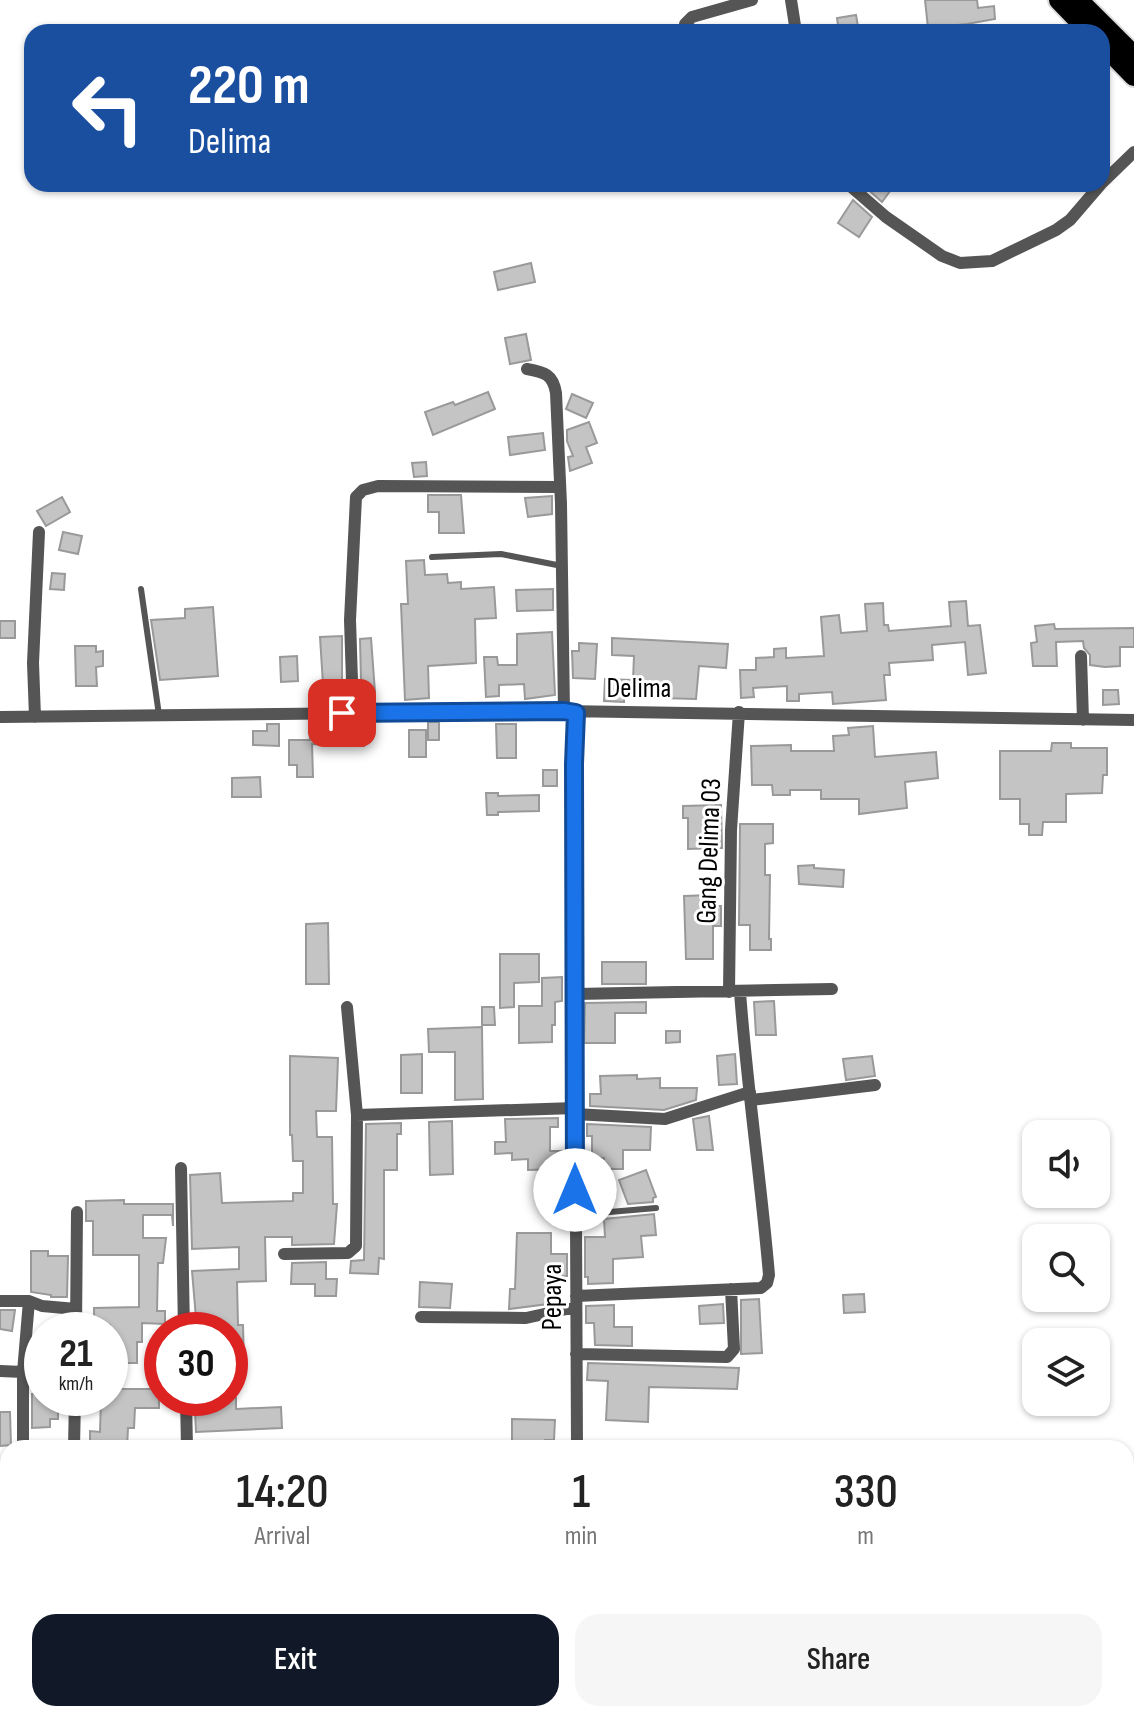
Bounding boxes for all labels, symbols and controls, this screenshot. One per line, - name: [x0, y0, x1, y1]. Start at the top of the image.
- text: 220 m: [188, 53, 310, 120]
- icon: left: [56, 56, 160, 160]
- text: Delima: [188, 121, 271, 164]
- street label: Delima: [607, 672, 671, 705]
- pin: [308, 679, 376, 747]
- icon: arrive: [320, 691, 364, 735]
- street label: Gang Delima 03: [690, 778, 728, 924]
- map controls: [1022, 1120, 1110, 1416]
- button: sound: [1022, 1120, 1110, 1208]
- position arrow: [533, 1148, 617, 1232]
- button: search: [1022, 1224, 1110, 1312]
- street label: Pepaya: [536, 1264, 569, 1330]
- speed limit sign: 30: [144, 1312, 248, 1416]
- button: layers: [1022, 1328, 1110, 1416]
- text: 21: [59, 1330, 93, 1378]
- text: km/h: [59, 1372, 93, 1396]
- text: 14:20: [236, 1464, 329, 1521]
- text: 1: [572, 1464, 590, 1521]
- text: 330: [834, 1464, 898, 1521]
- text: Arrival: [254, 1521, 310, 1552]
- text: min: [565, 1521, 597, 1552]
- text: m: [857, 1521, 874, 1552]
- button: Exit: [32, 1614, 559, 1706]
- button: Share: [575, 1614, 1102, 1706]

